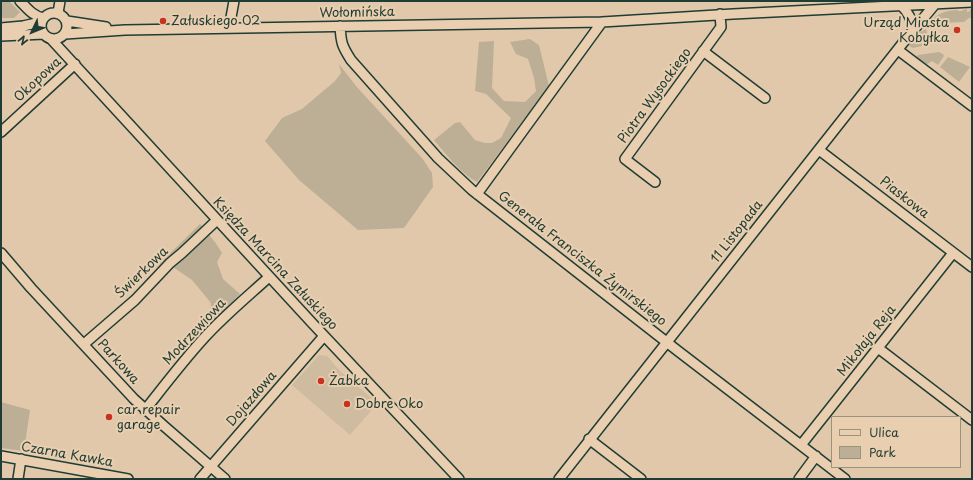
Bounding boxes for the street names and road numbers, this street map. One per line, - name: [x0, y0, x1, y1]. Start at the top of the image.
- street label: Wołomińska: [319, 5, 395, 21]
- street label: Piotra Wysockiego: [615, 45, 695, 147]
- street label: Okopowa: [11, 54, 65, 106]
- street label: Piaskowa: [876, 174, 932, 222]
- street label: Generała Franciszka Żymirskiego: [495, 188, 669, 330]
- street label: Księdza Marcina Załuskiego: [209, 194, 341, 334]
- street label: 11 Listopada: [708, 198, 766, 266]
- street label: Świerkowa: [112, 244, 172, 302]
- street label: Modrzewiowa: [160, 296, 230, 368]
- street label: Mikołaja Reja: [835, 302, 899, 380]
- street label: Parkowa: [94, 336, 142, 388]
- street label: Dojazdowa: [224, 368, 280, 430]
- street label: Czarna Kawka: [20, 439, 114, 471]

